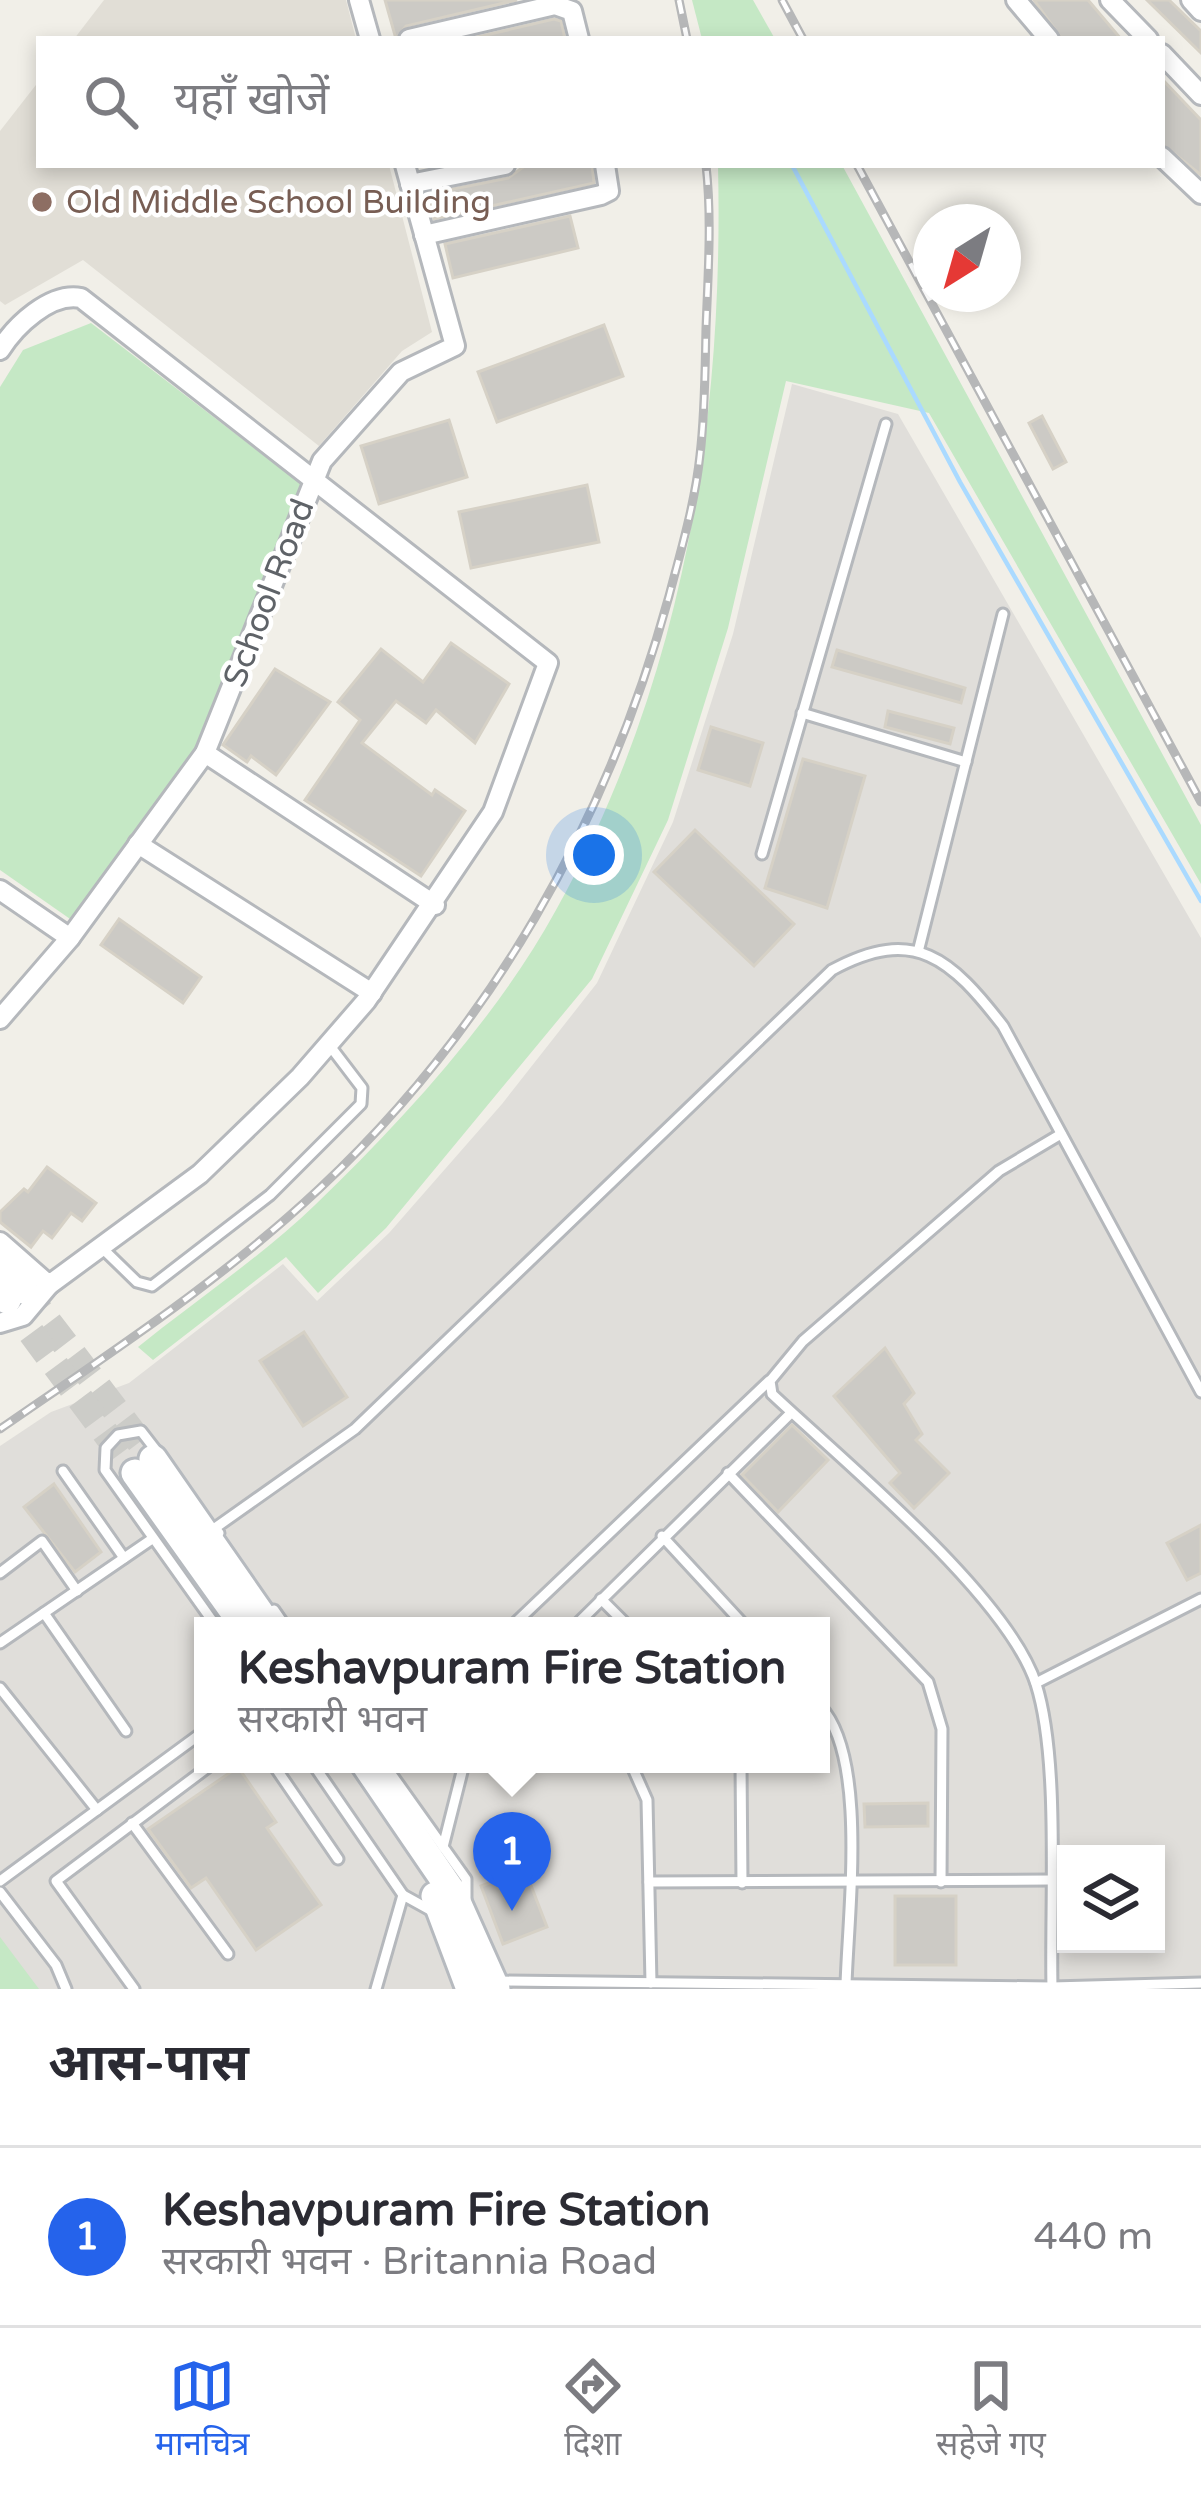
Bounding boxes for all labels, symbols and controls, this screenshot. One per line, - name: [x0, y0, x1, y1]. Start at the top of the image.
- search box: [36, 36, 1165, 168]
- icon: search: [78, 69, 144, 135]
- text: यहाँ खोजें: [174, 73, 329, 127]
- place label: Old Middle School Building: [66, 183, 491, 222]
- marker: Old Middle School Building: [29, 189, 55, 215]
- north arrow: [913, 204, 1021, 312]
- street label: School Road: [215, 494, 323, 692]
- your location: [564, 825, 624, 885]
- popup: [194, 1617, 830, 1773]
- text: Keshavpuram Fire Station: [238, 1642, 786, 1696]
- text: सरकारी भवन: [238, 1696, 427, 1743]
- pin: 1: [473, 1812, 551, 1911]
- map controls: [1057, 1845, 1165, 1953]
- button: layers: [1057, 1845, 1165, 1953]
- text: आस-पास: [48, 2033, 249, 2095]
- text: Keshavpuram Fire Station: [162, 2184, 710, 2238]
- text: 1: [75, 2213, 99, 2260]
- text: 440 m: [1034, 2213, 1153, 2260]
- text: सरकारी भवन · Britannia Road: [162, 2238, 657, 2285]
- tab: मानचित्र: [155, 2353, 249, 2468]
- tab: दिशा: [560, 2353, 626, 2468]
- tab: सहेजे गए: [936, 2353, 1046, 2468]

